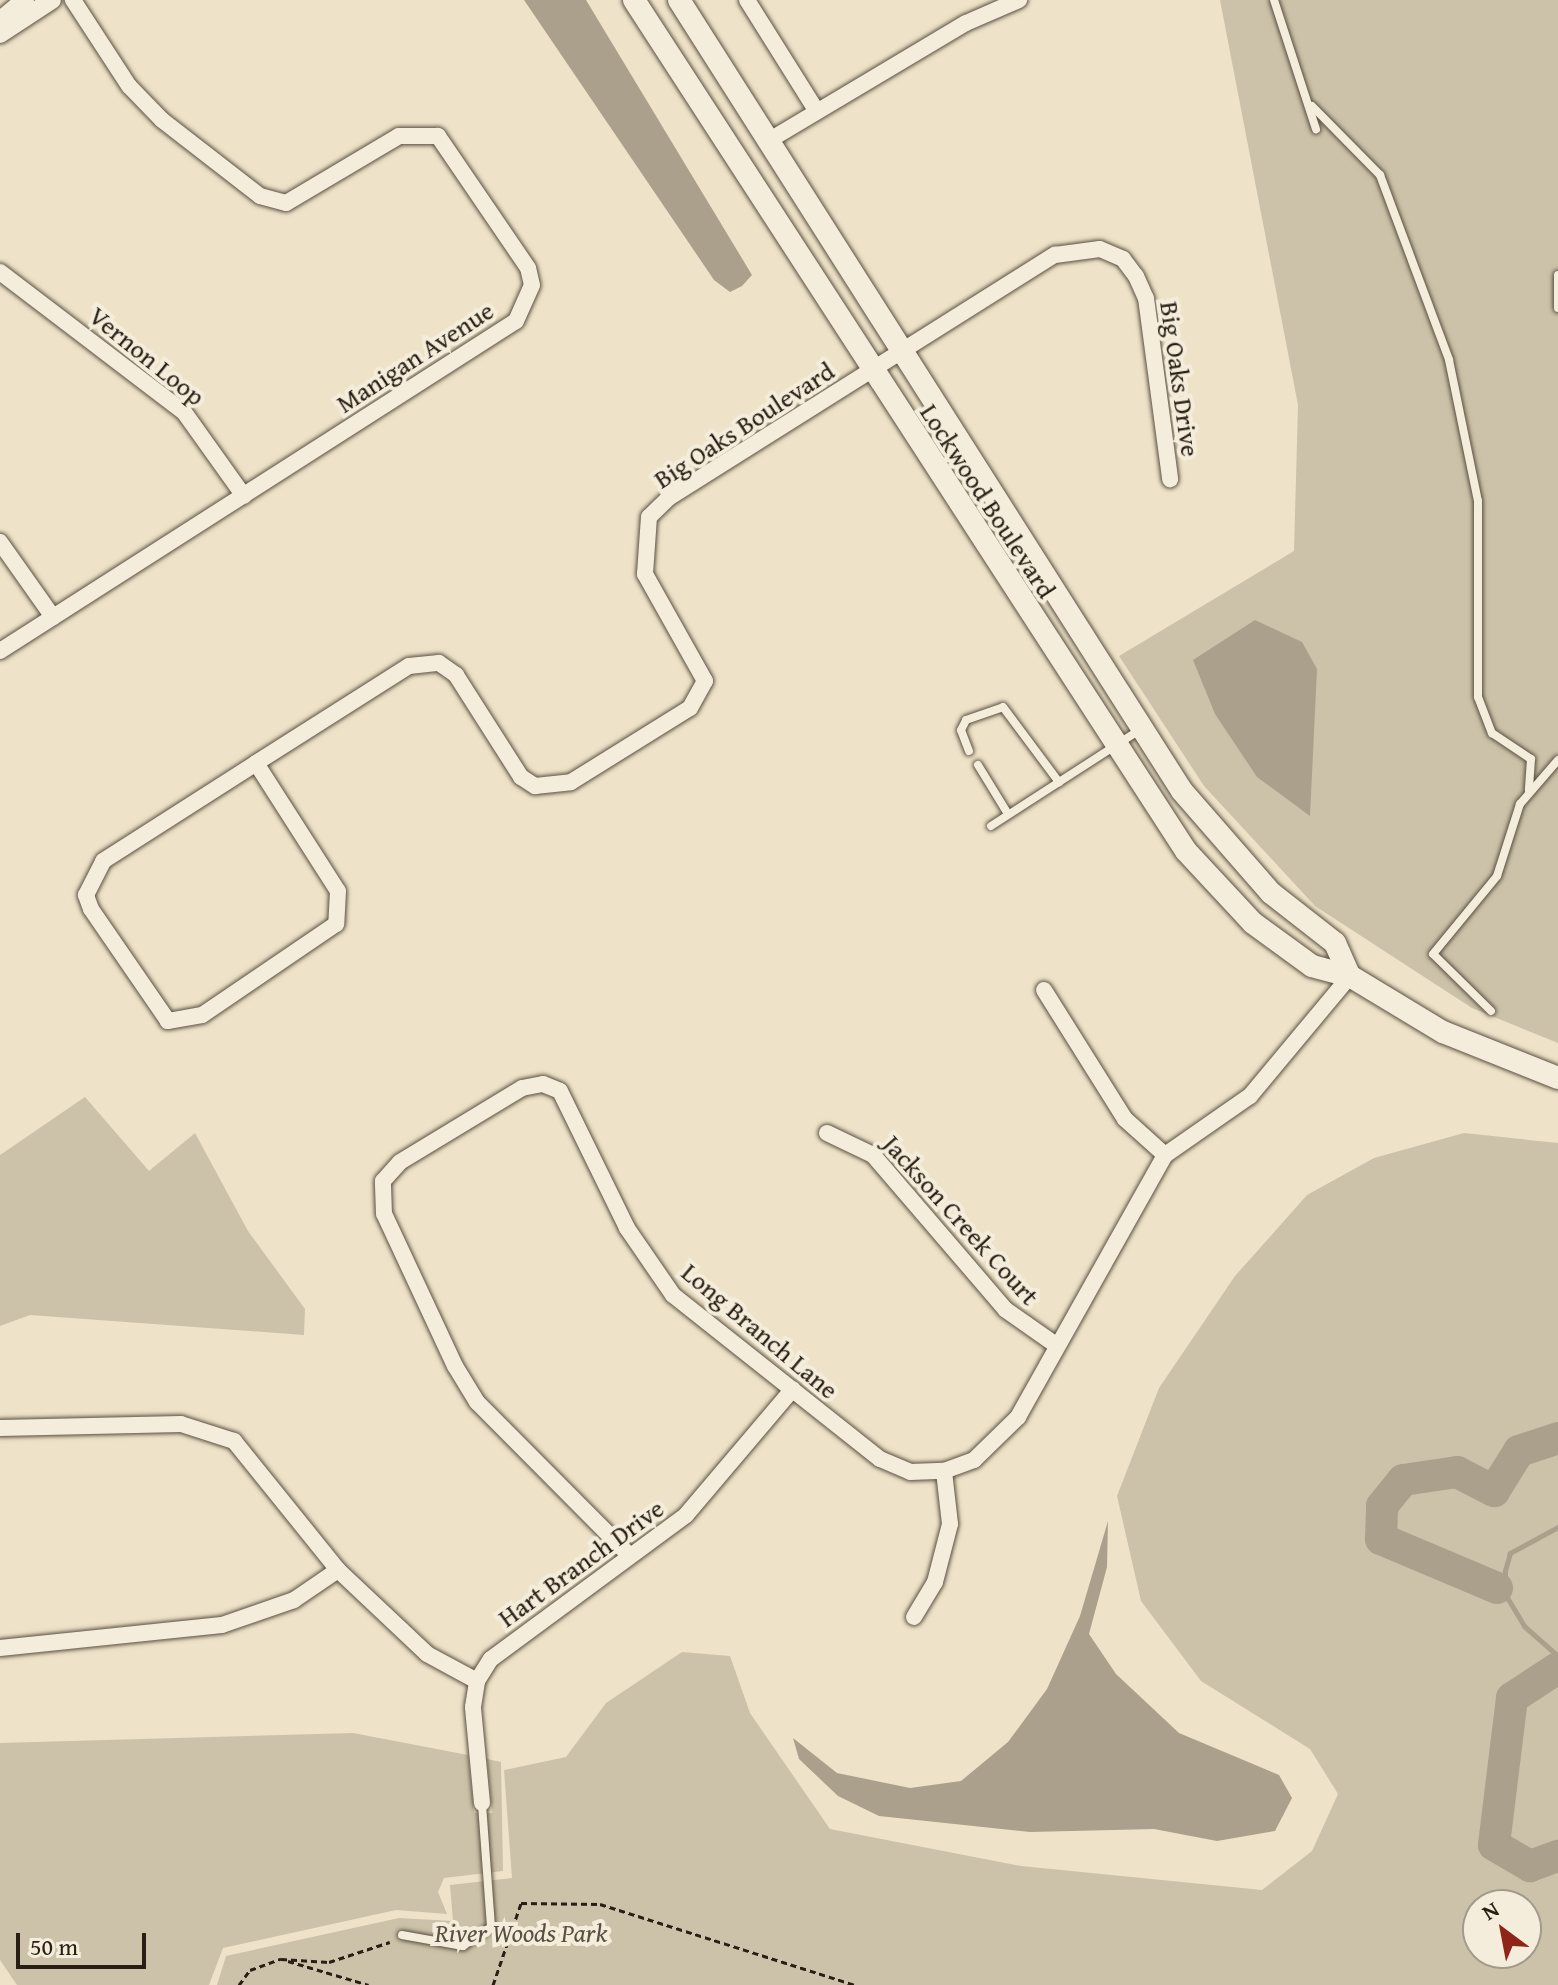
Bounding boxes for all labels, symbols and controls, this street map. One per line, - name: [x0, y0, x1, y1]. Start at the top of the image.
- street label: Manigan Avenue: [331, 295, 499, 419]
- street label: Big Oaks Drive: [1154, 299, 1206, 459]
- street label: Vernon Loop: [83, 300, 211, 412]
- street label: Big Oaks Boulevard: [648, 355, 840, 495]
- street label: Lockwood Boulevard: [914, 398, 1062, 604]
- street label: Jackson Creek Court: [877, 1129, 1045, 1311]
- street label: Long Branch Lane: [675, 1257, 845, 1405]
- street label: Hart Branch Drive: [492, 1492, 670, 1634]
- north arrow: [1462, 1889, 1542, 1969]
- text: N: [1476, 1893, 1505, 1928]
- scale bar: [20, 1917, 150, 1967]
- park label: River Woods Park: [435, 1917, 607, 1949]
- text: 50 m: [30, 1929, 78, 1964]

